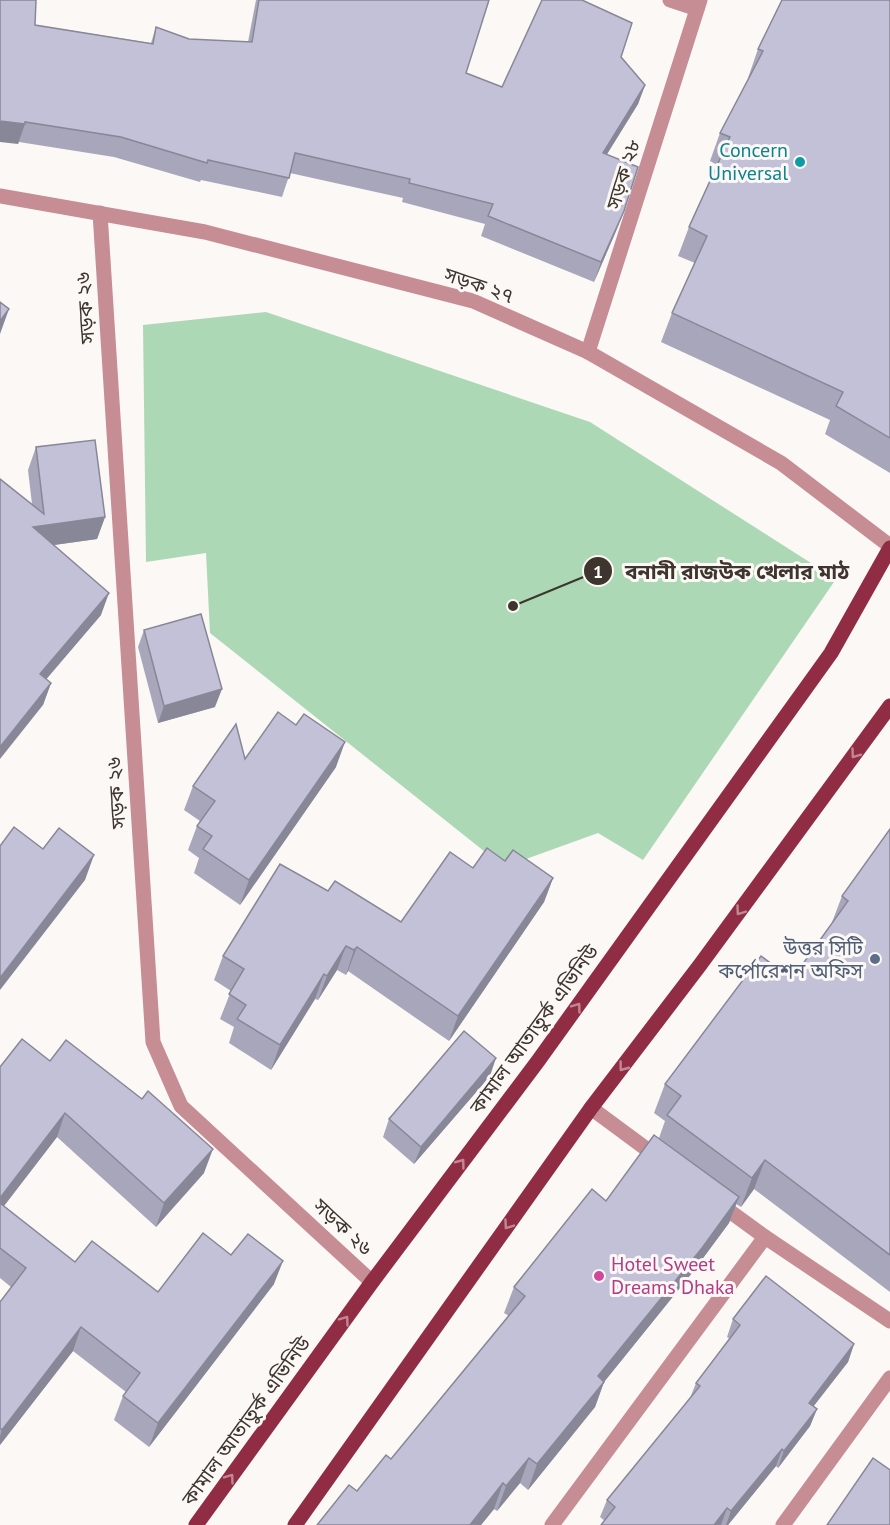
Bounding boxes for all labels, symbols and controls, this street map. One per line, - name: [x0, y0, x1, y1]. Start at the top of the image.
- street label: সড়ক ২৮: [600, 136, 646, 213]
- place label: Concern Universal: [708, 137, 788, 186]
- marker: Concern Universal: [793, 155, 807, 169]
- street label: সড়ক ২৭: [440, 261, 517, 309]
- street label: সড়ক ২৬: [70, 271, 101, 346]
- callout: বনানী রাজউক খেলার মাঠ: [583, 552, 861, 591]
- text: বনানী রাজউক খেলার মাঠ: [624, 558, 850, 585]
- text: 1: [593, 560, 603, 583]
- one-way arrow: [852, 747, 863, 758]
- street label: সড়ক ২৬: [101, 756, 132, 831]
- one-way arrow: [736, 904, 747, 915]
- place label: উত্তর সিটি কর্পোরেশন অফিস: [717, 935, 864, 984]
- street label: কামাল আতাতুর্ক এভিনিউ: [463, 939, 605, 1119]
- marker: উত্তর সিটি কর্পোরেশন অফিস: [868, 952, 882, 966]
- one-way arrow: [570, 1002, 581, 1013]
- one-way arrow: [619, 1060, 630, 1071]
- one-way arrow: [454, 1159, 465, 1170]
- street label: সড়ক ২৬: [307, 1192, 378, 1261]
- one-way arrow: [505, 1218, 516, 1229]
- place label: Hotel Sweet Dreams Dhaka: [611, 1251, 734, 1300]
- marker: Hotel Sweet Dreams Dhaka: [592, 1269, 606, 1283]
- one-way arrow: [338, 1315, 349, 1326]
- street label: কামাল আতাতুর্ক এভিনিউ: [175, 1331, 317, 1511]
- one-way arrow: [223, 1473, 234, 1484]

